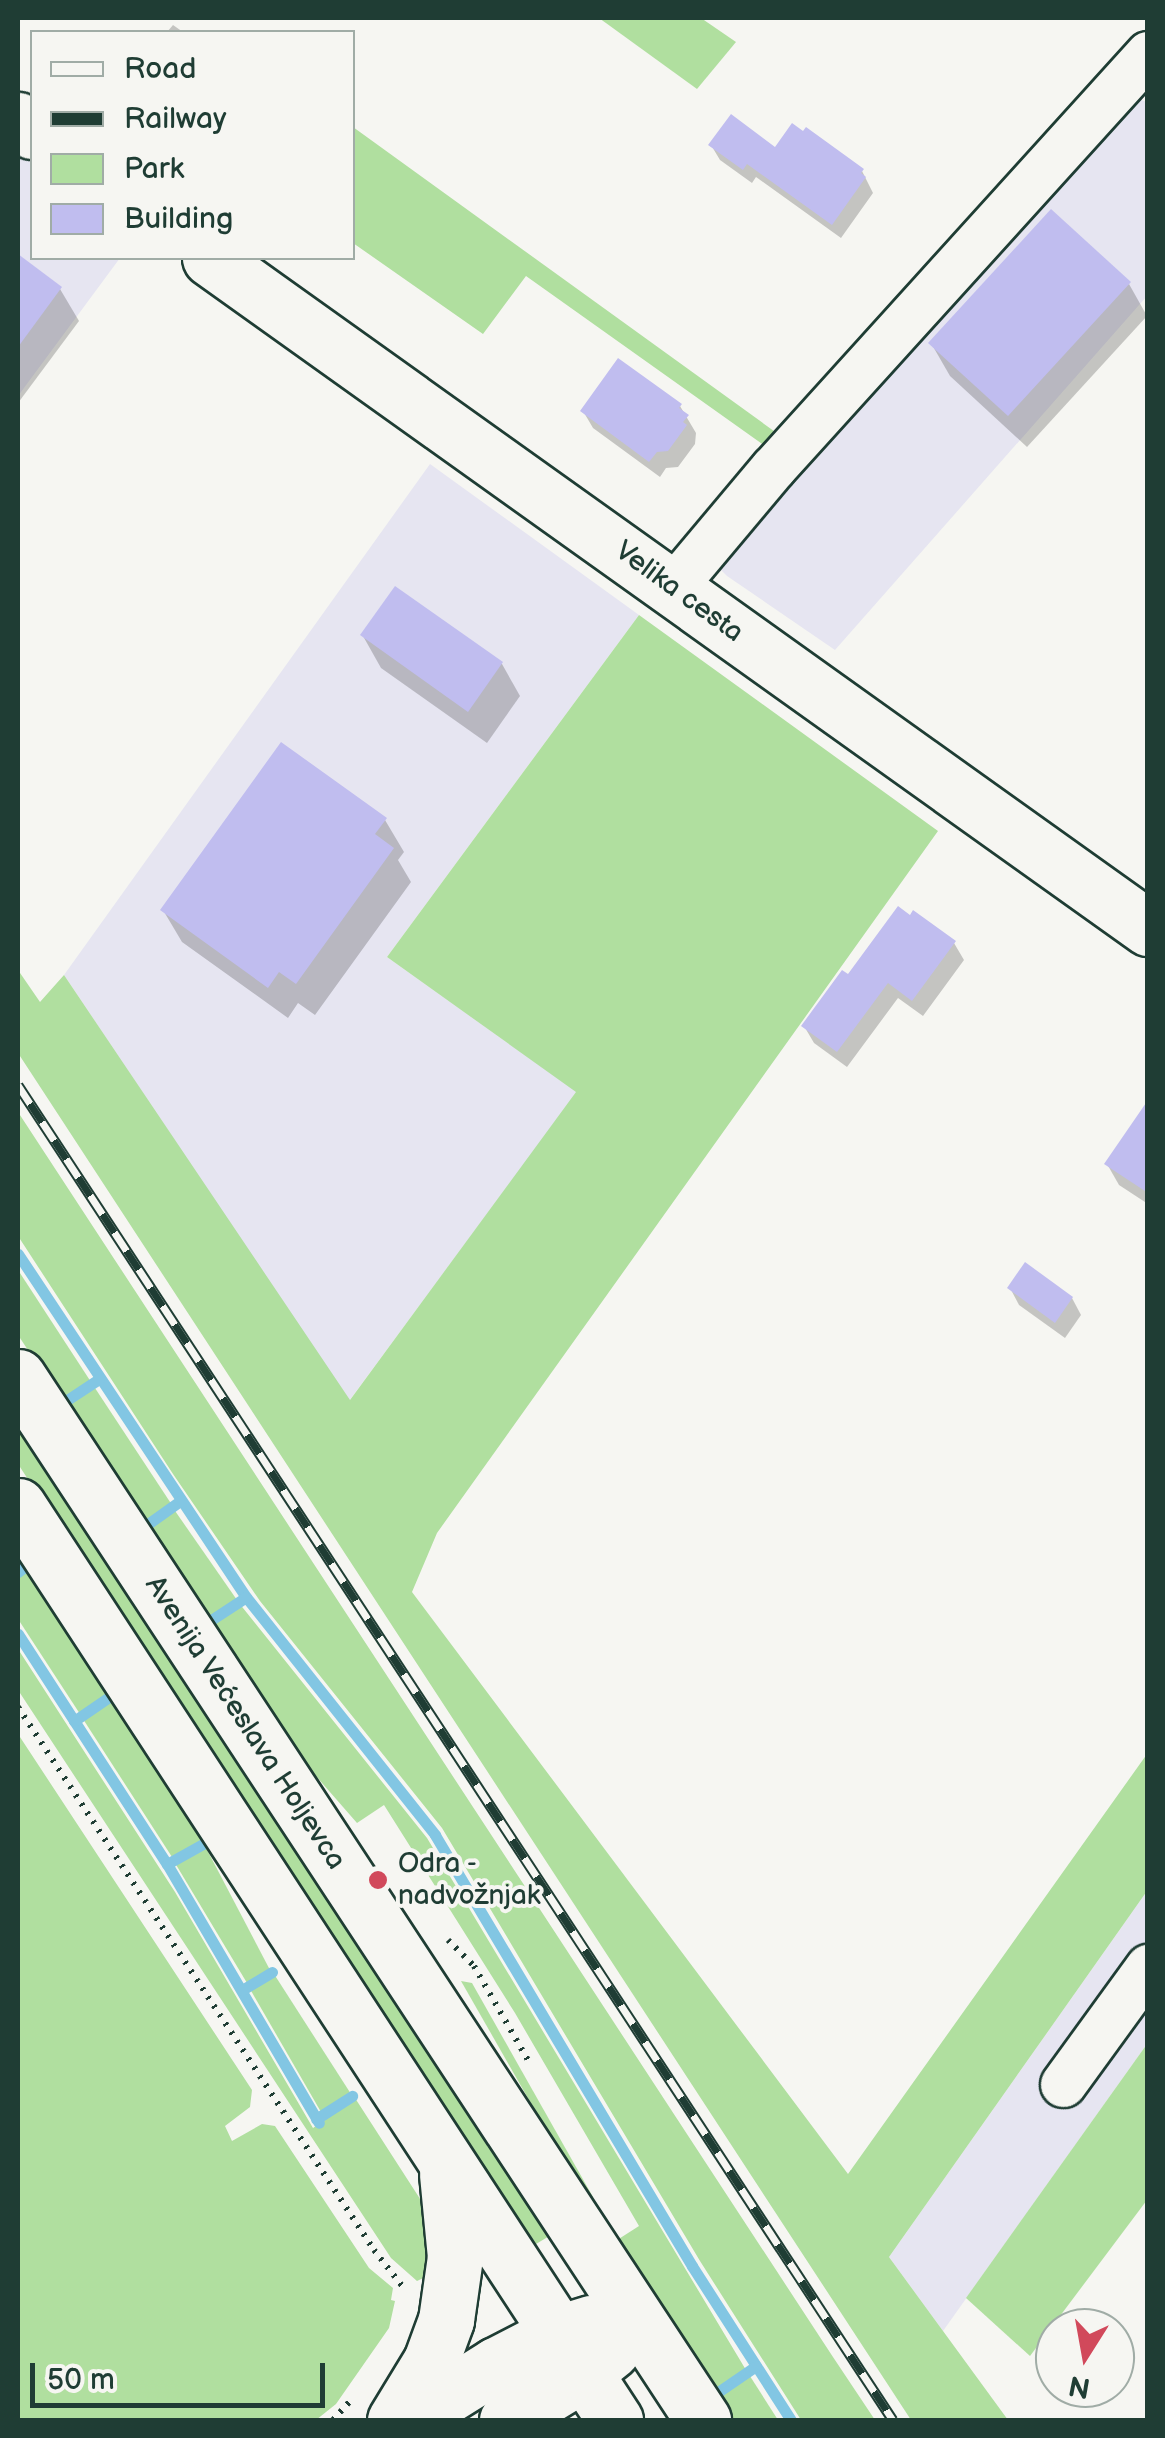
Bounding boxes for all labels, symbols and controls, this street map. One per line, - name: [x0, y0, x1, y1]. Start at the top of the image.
- legend: [30, 30, 355, 260]
- text: Road: [124, 51, 197, 87]
- text: Railway: [124, 101, 226, 137]
- text: Park: [124, 151, 184, 187]
- text: Building: [124, 201, 233, 237]
- street label: Velika cesta: [608, 534, 750, 650]
- street label: Avenija Većeslava Holjevca: [137, 1570, 353, 1876]
- place label: Odra - nadvožnjak: [398, 1847, 541, 1913]
- marker: Odra - nadvožnjak: [367, 1869, 389, 1891]
- north arrow: [1035, 2308, 1135, 2408]
- scale bar: [35, 2343, 330, 2405]
- text: 50 m: [47, 2362, 115, 2398]
- text: N: [1066, 2368, 1093, 2404]

